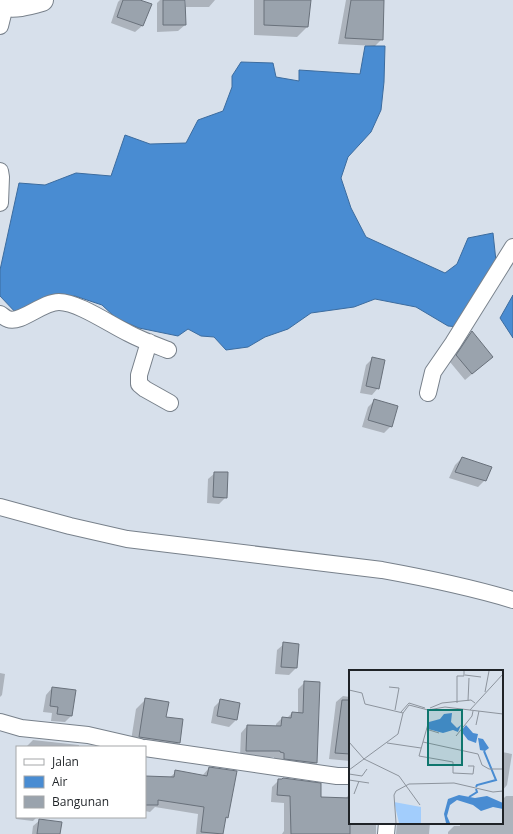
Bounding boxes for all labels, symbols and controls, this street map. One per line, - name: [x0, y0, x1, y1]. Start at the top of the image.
- inset map: [349, 670, 503, 824]
- legend: [16, 746, 146, 818]
- text: Jalan: [51, 753, 79, 770]
- text: Air: [52, 773, 68, 790]
- text: Bangunan: [52, 793, 109, 810]

